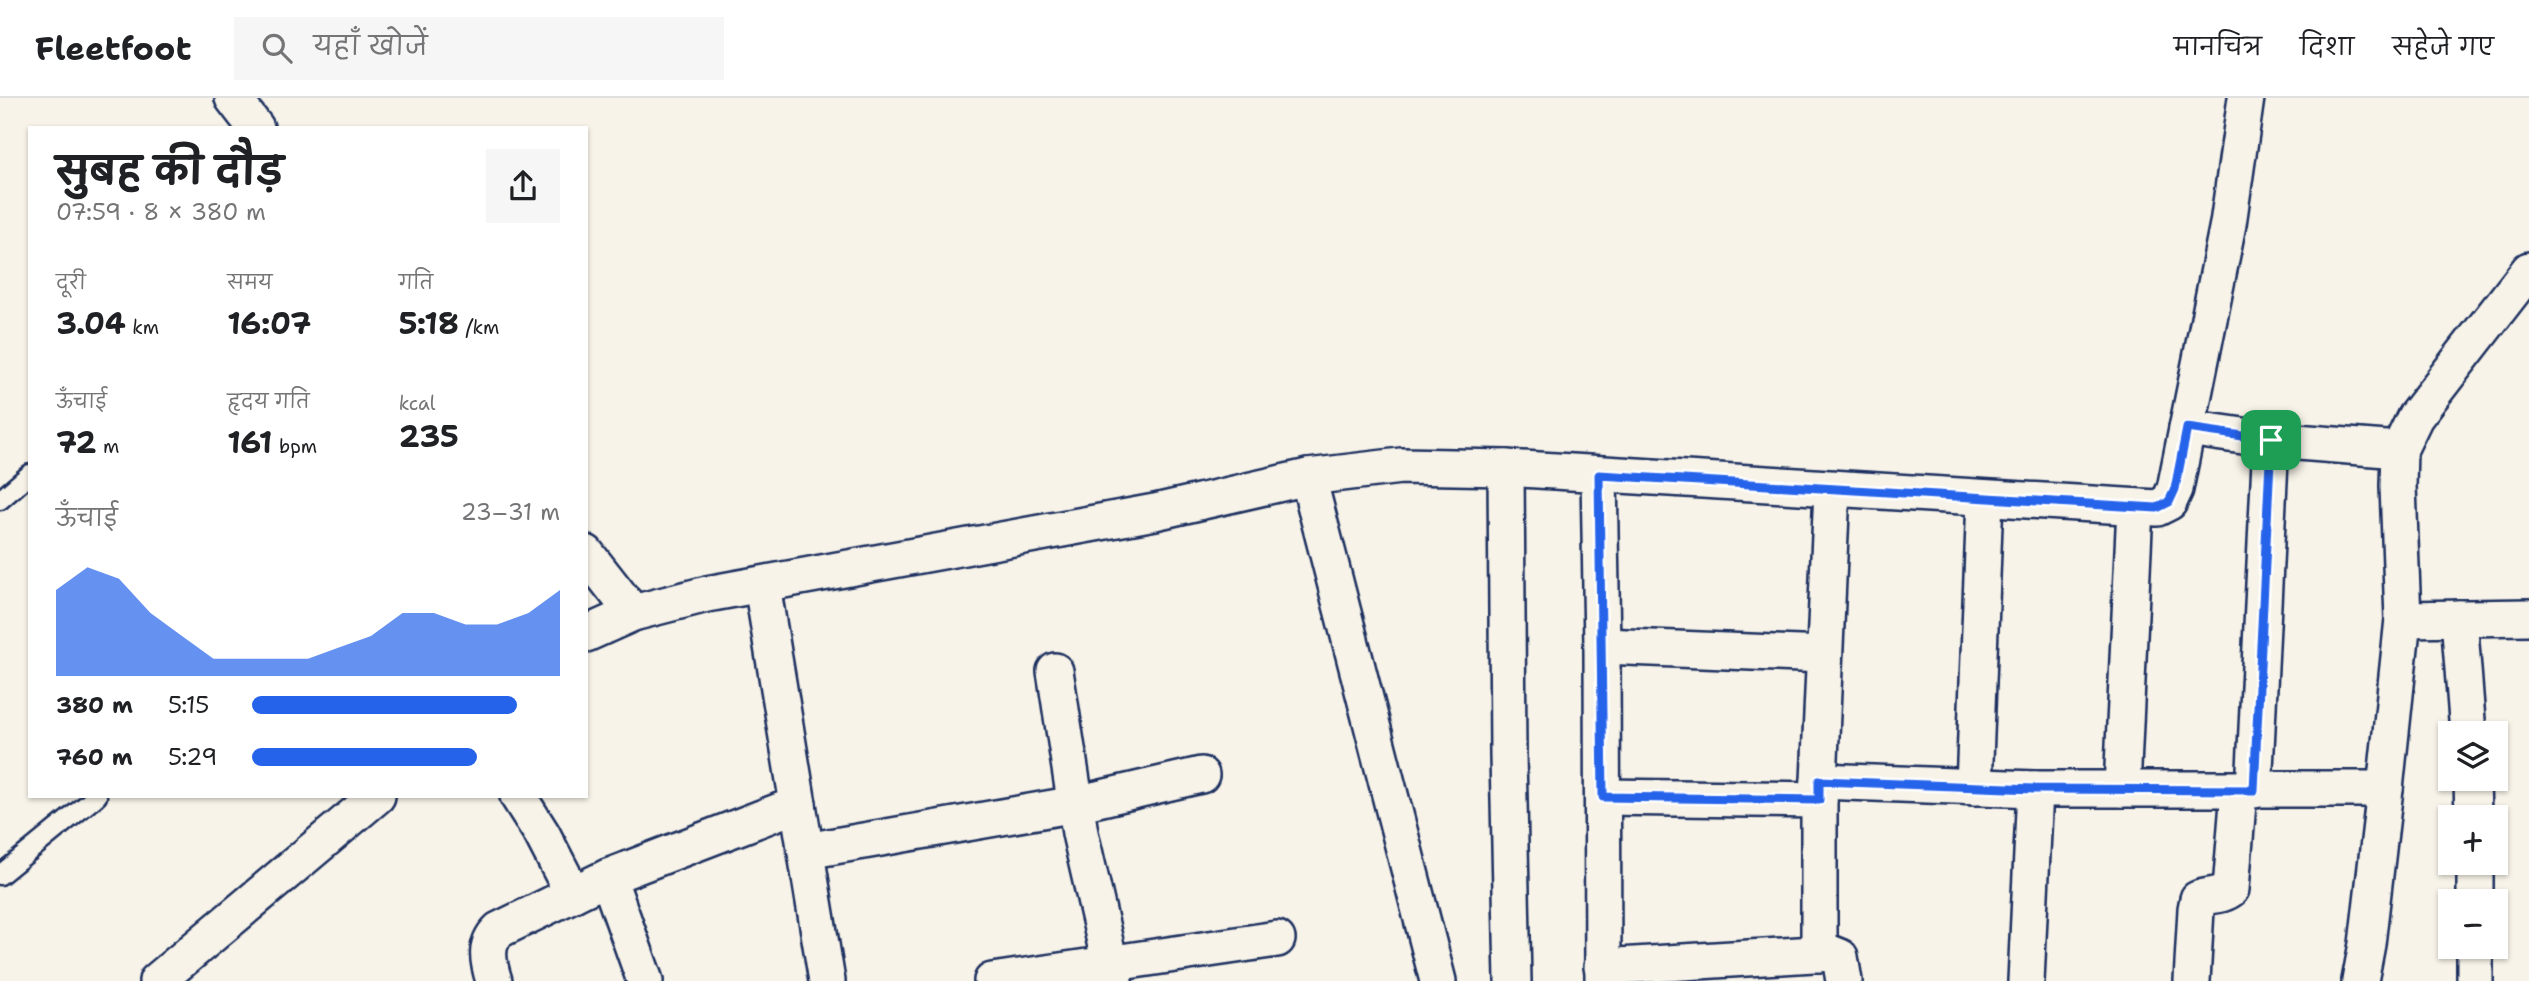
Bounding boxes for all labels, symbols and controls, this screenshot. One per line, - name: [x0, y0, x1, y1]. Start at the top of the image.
- search box: [234, 17, 724, 80]
- text: Fleetfoot: [35, 26, 192, 71]
- text: यहाँ खोजें: [314, 28, 427, 63]
- icon: search: [258, 29, 296, 67]
- text: मानचित्र: [2174, 31, 2262, 63]
- text: दिशा: [2300, 31, 2354, 63]
- text: सहेजे गए: [2392, 31, 2494, 63]
- text: सुबह की दौड़: [56, 145, 283, 196]
- button: share: [486, 149, 560, 223]
- text: 07:59 · 8 × 380 m: [56, 197, 266, 227]
- text: दूरी: [56, 270, 86, 295]
- text: समय: [227, 270, 273, 295]
- text: गति: [399, 270, 433, 295]
- text: 3.04: [56, 303, 126, 344]
- text: 16:07: [227, 303, 311, 344]
- text: 5:18: [399, 303, 459, 344]
- text: km: [126, 315, 159, 340]
- text: /km: [459, 315, 499, 340]
- text: ऊँचाई: [56, 389, 107, 414]
- text: हृदय गति: [227, 389, 310, 414]
- text: kcal: [399, 391, 436, 416]
- pin: [2241, 410, 2301, 470]
- text: 235: [399, 416, 459, 457]
- icon: arrive: [2252, 421, 2290, 459]
- text: 72: [56, 422, 96, 463]
- text: 161: [227, 422, 272, 463]
- text: m: [96, 434, 119, 459]
- text: bpm: [272, 434, 317, 459]
- text: 23–31 m: [461, 497, 560, 527]
- text: ऊँचाई: [56, 503, 118, 533]
- text: 380 m: [56, 690, 133, 720]
- text: 5:15: [168, 690, 209, 720]
- map controls: [2438, 721, 2508, 959]
- button: layers: [2438, 721, 2508, 791]
- text: 760 m: [56, 742, 133, 772]
- text: 5:29: [168, 742, 217, 772]
- button: +: [2438, 805, 2508, 875]
- button: −: [2438, 889, 2508, 959]

